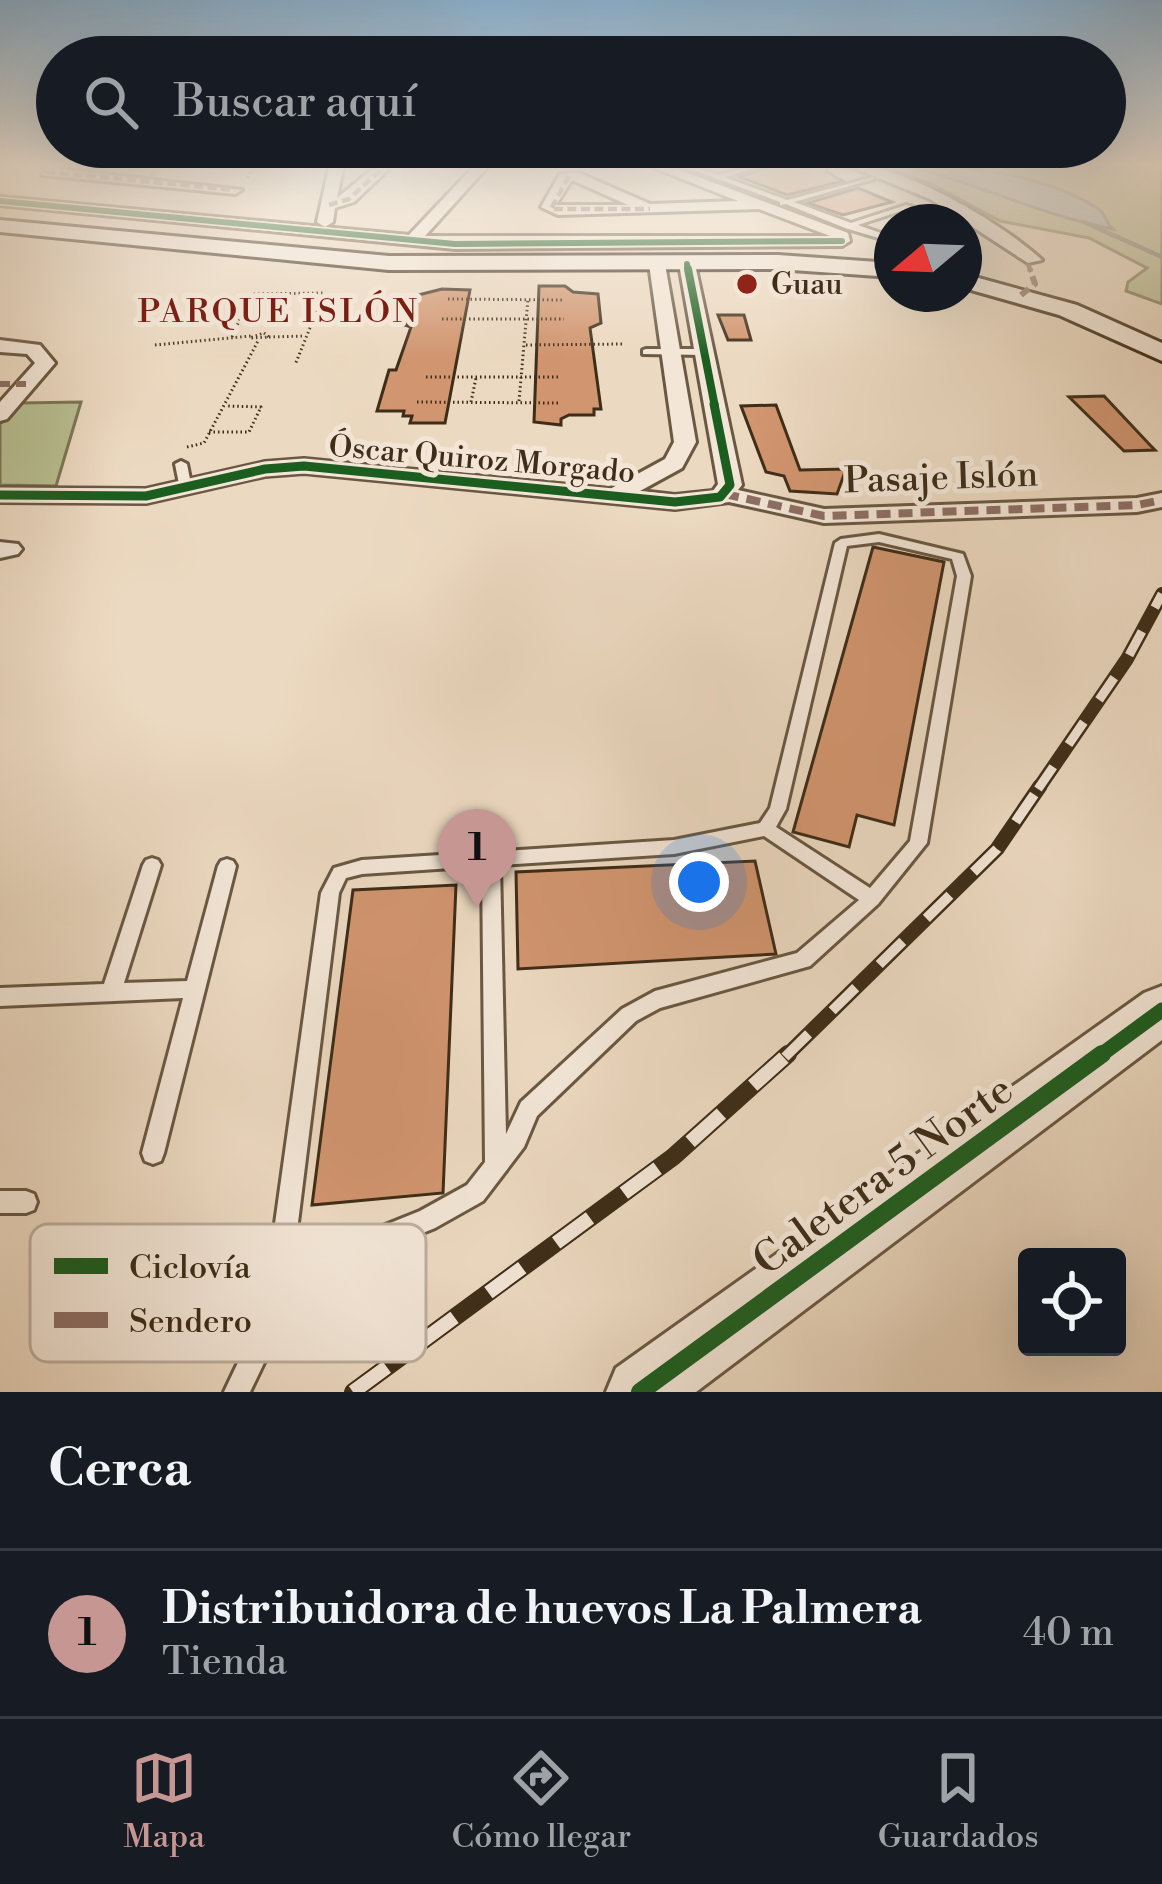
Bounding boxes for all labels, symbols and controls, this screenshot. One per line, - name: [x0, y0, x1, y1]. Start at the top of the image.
- search box: [36, 36, 1126, 168]
- icon: search: [78, 69, 144, 135]
- text: Buscar aquí: [174, 74, 416, 131]
- north arrow: [874, 204, 982, 312]
- place label: Guau: [771, 266, 843, 304]
- marker: Guau: [734, 271, 760, 297]
- district label: PARQUE ISLÓN: [138, 290, 420, 333]
- street label: Óscar Quiroz Morgado: [327, 426, 637, 492]
- street label: Pasaje Islón: [843, 453, 1039, 504]
- pin: 1: [438, 809, 516, 908]
- your location: [669, 852, 729, 912]
- street label: Caletera 5 Norte: [743, 1064, 1024, 1288]
- legend: [30, 1224, 426, 1362]
- text: Ciclovía: [129, 1248, 251, 1289]
- map controls: [1018, 1248, 1126, 1356]
- button: locate: [1018, 1248, 1126, 1356]
- text: Sendero: [129, 1302, 252, 1343]
- text: Cerca: [48, 1438, 191, 1502]
- text: Distribuidora de huevos La Palmera: [162, 1581, 922, 1638]
- text: 1: [78, 1609, 96, 1658]
- text: 40 m: [1023, 1609, 1114, 1658]
- text: Tienda: [162, 1638, 287, 1687]
- tab: Mapa: [123, 1745, 205, 1858]
- tab: Cómo llegar: [451, 1745, 631, 1858]
- tab: Guardados: [878, 1745, 1039, 1858]

